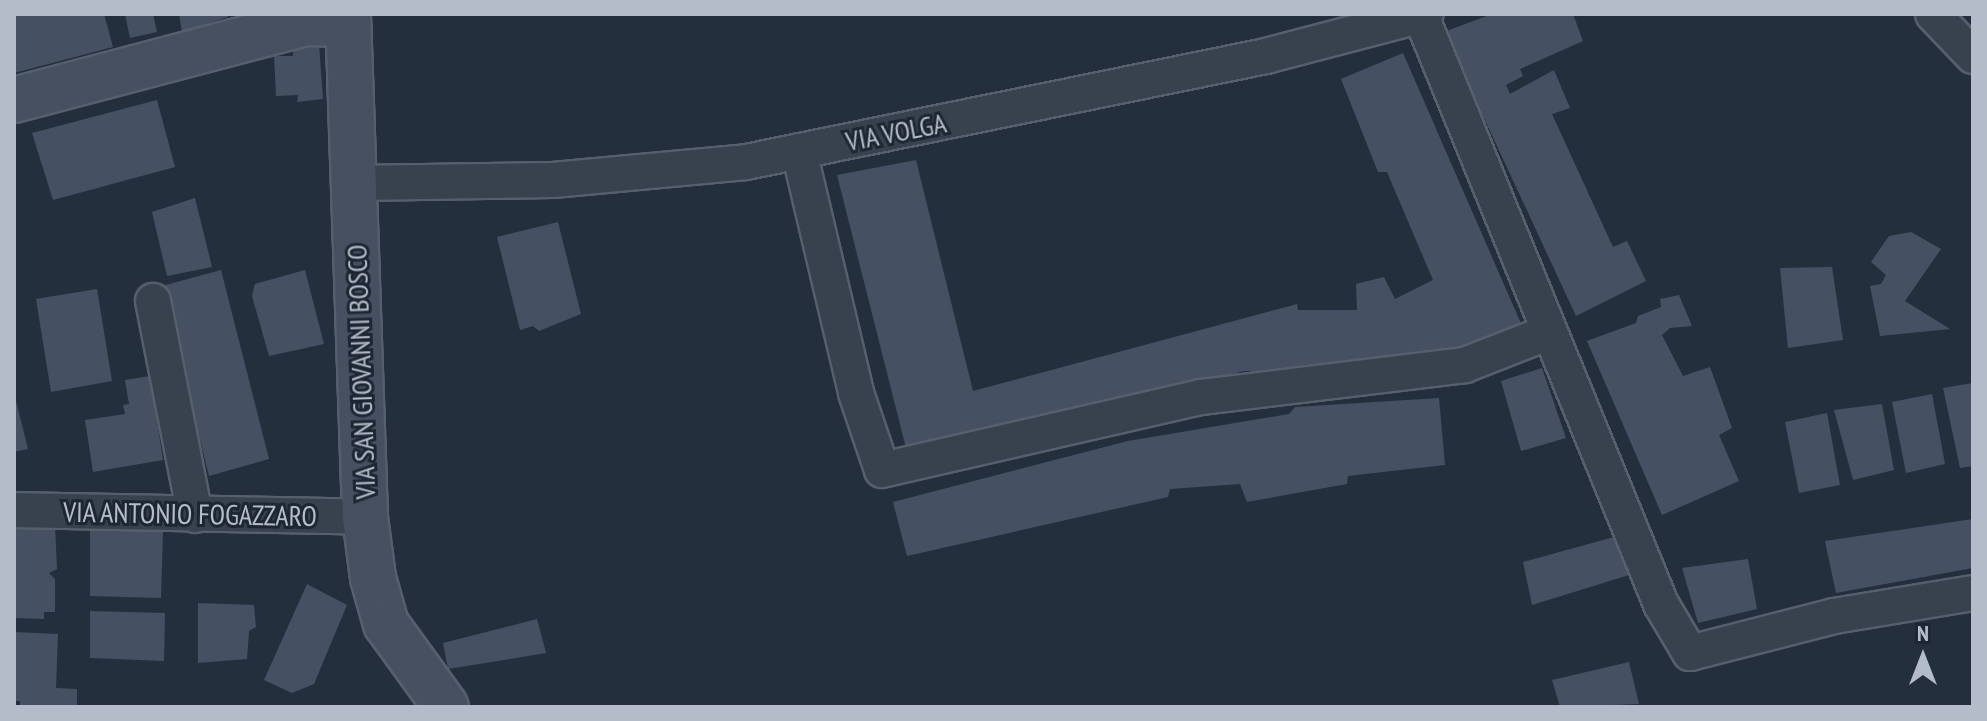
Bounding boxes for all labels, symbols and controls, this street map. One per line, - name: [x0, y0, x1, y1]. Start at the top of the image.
- street label: VIA VOLGA: [842, 106, 950, 158]
- street label: VIA SAN GIOVANNI BOSCO: [340, 244, 382, 500]
- street label: VIA ANTONIO FOGAZZARO: [62, 495, 318, 533]
- north arrow: [1883, 617, 1963, 697]
- text: N: [1917, 619, 1929, 647]

